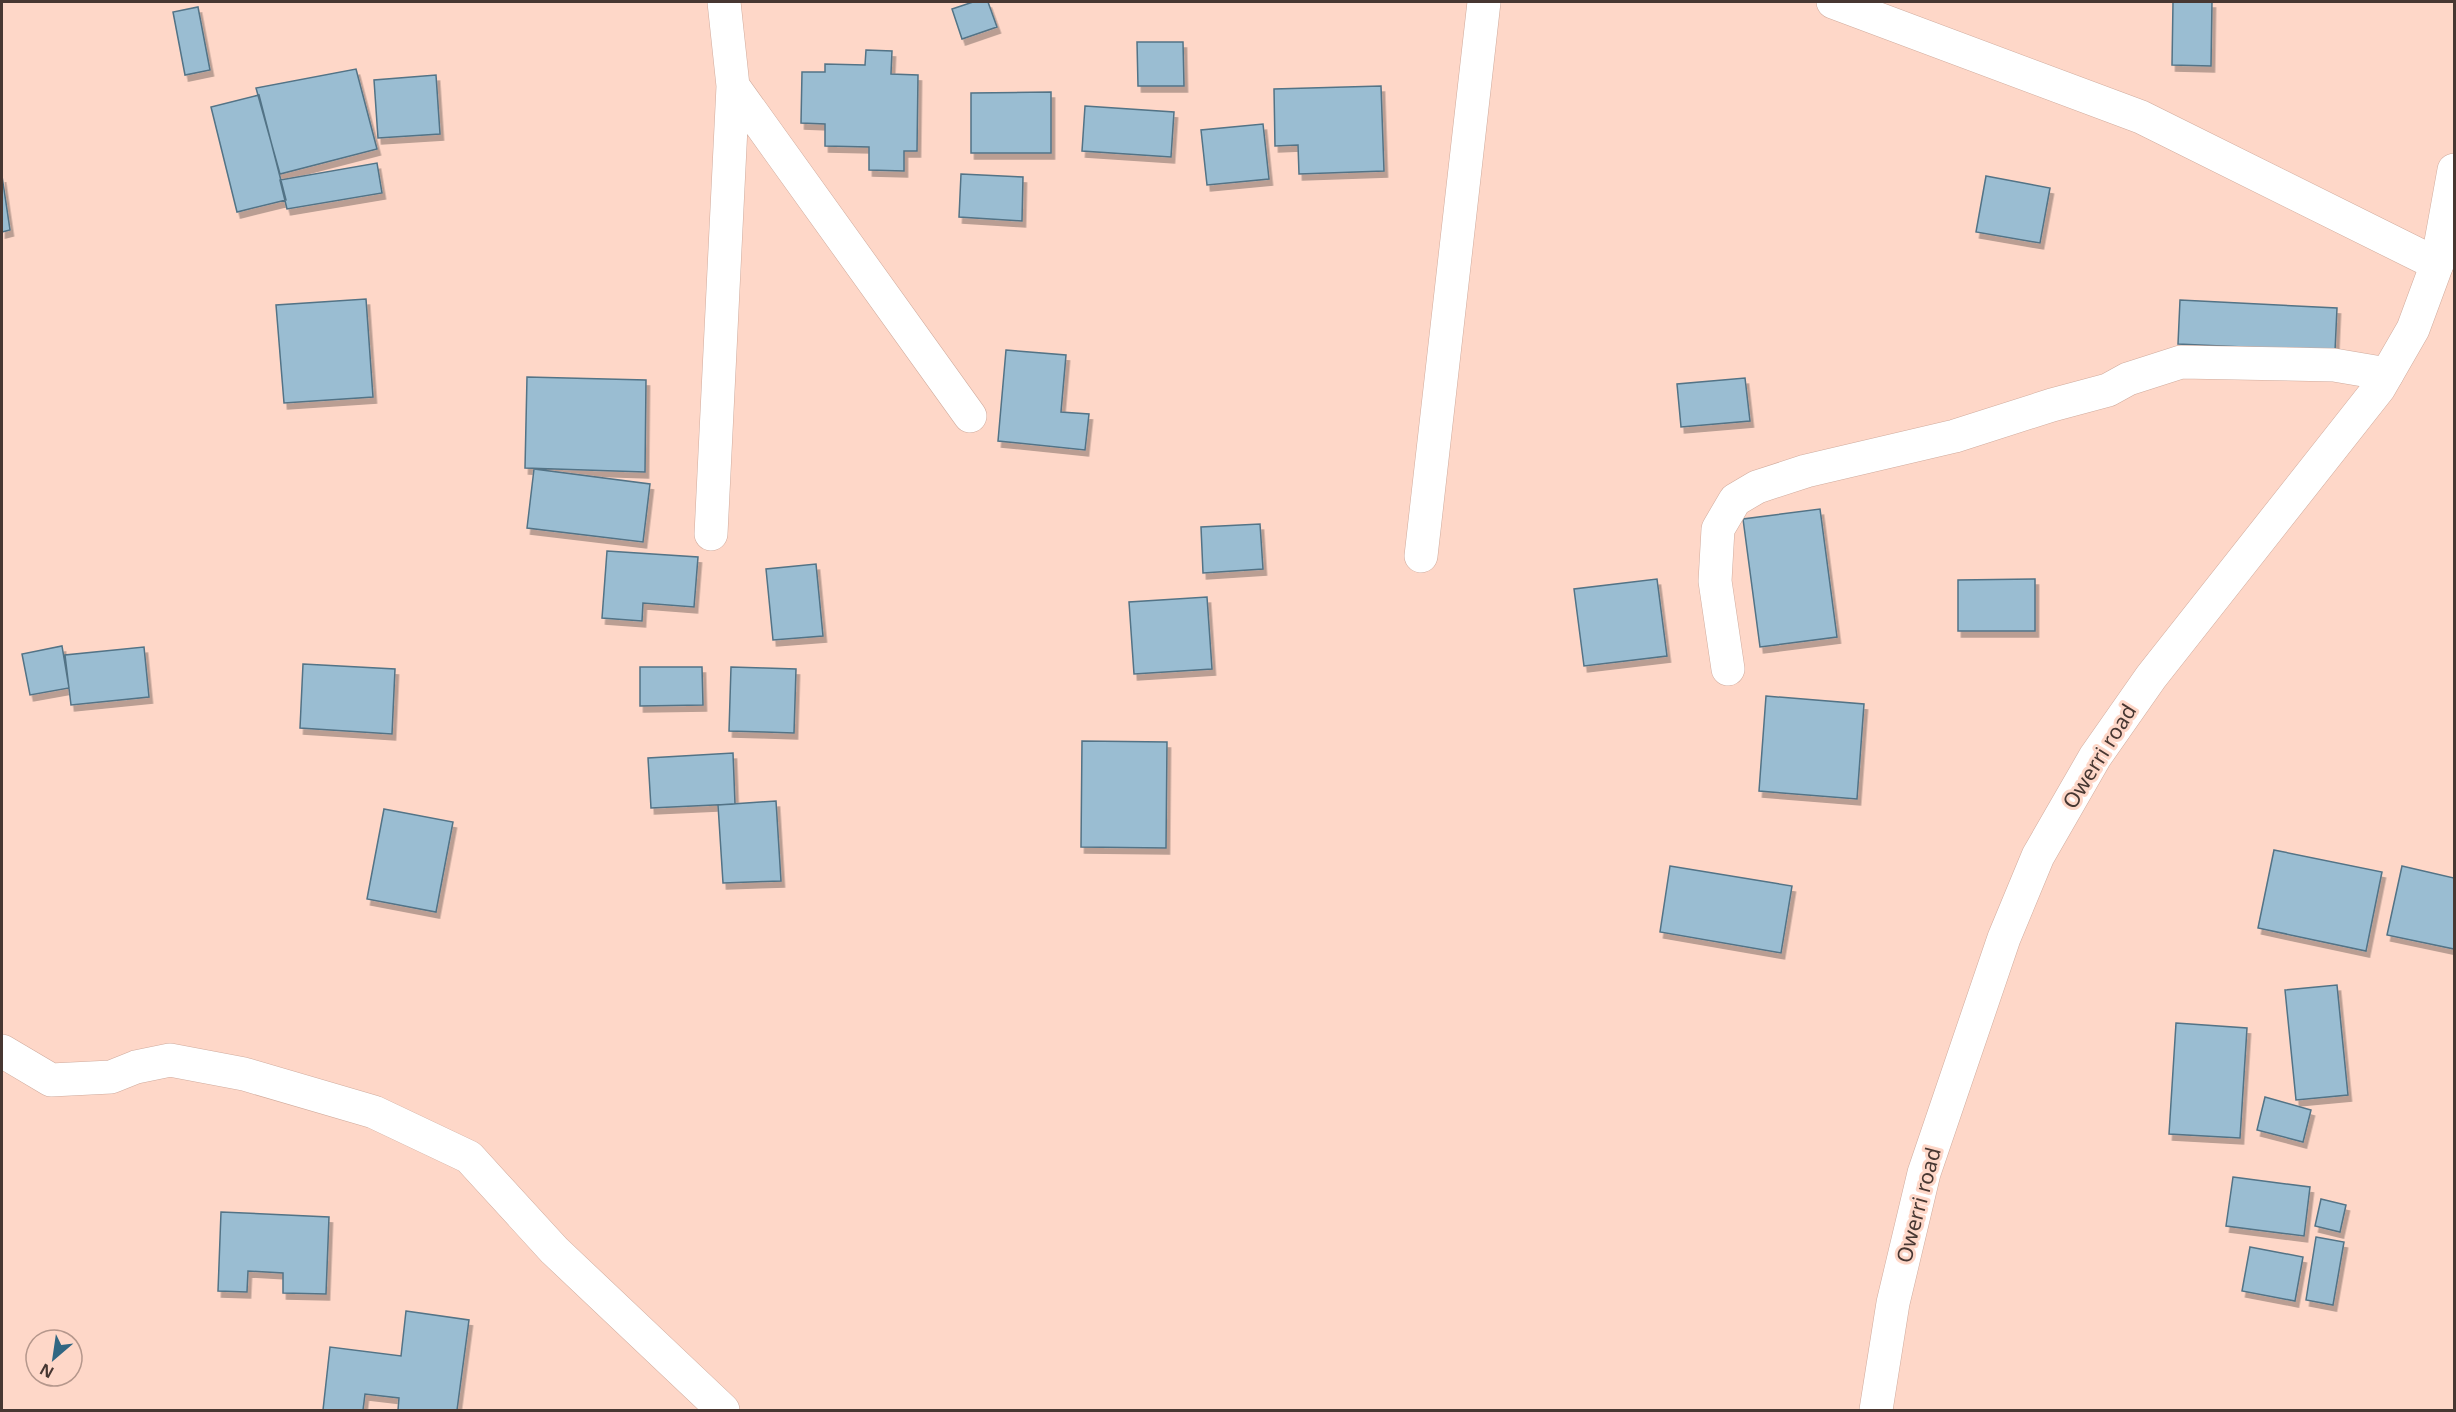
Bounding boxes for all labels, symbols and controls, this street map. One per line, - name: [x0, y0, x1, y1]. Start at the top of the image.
- street label: Owerri road: [2056, 698, 2142, 814]
- street label: Owerri road: [1889, 1144, 1947, 1266]
- north arrow: [24, 1328, 84, 1388]
- text: N: [36, 1358, 58, 1384]

